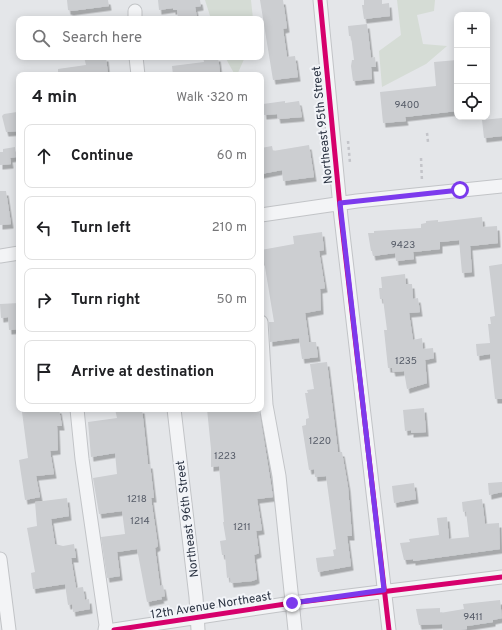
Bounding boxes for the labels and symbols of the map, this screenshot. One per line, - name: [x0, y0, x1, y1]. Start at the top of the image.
- street label: Northeast 95th Street: [309, 65, 337, 185]
- house number: 9400: [395, 99, 419, 112]
- route start: [451, 181, 469, 199]
- house number: 9423: [391, 239, 415, 252]
- house number: 1235: [395, 355, 417, 368]
- house number: 1220: [309, 435, 331, 448]
- house number: 1223: [214, 450, 236, 463]
- street label: Northeast 96th Street: [173, 459, 203, 578]
- house number: 1218: [127, 493, 147, 506]
- house number: 1214: [130, 515, 150, 528]
- house number: 1211: [233, 521, 251, 534]
- street label: 12th Avenue Northeast: [150, 589, 273, 623]
- route end: [283, 594, 301, 612]
- house number: 9411: [463, 611, 483, 624]

